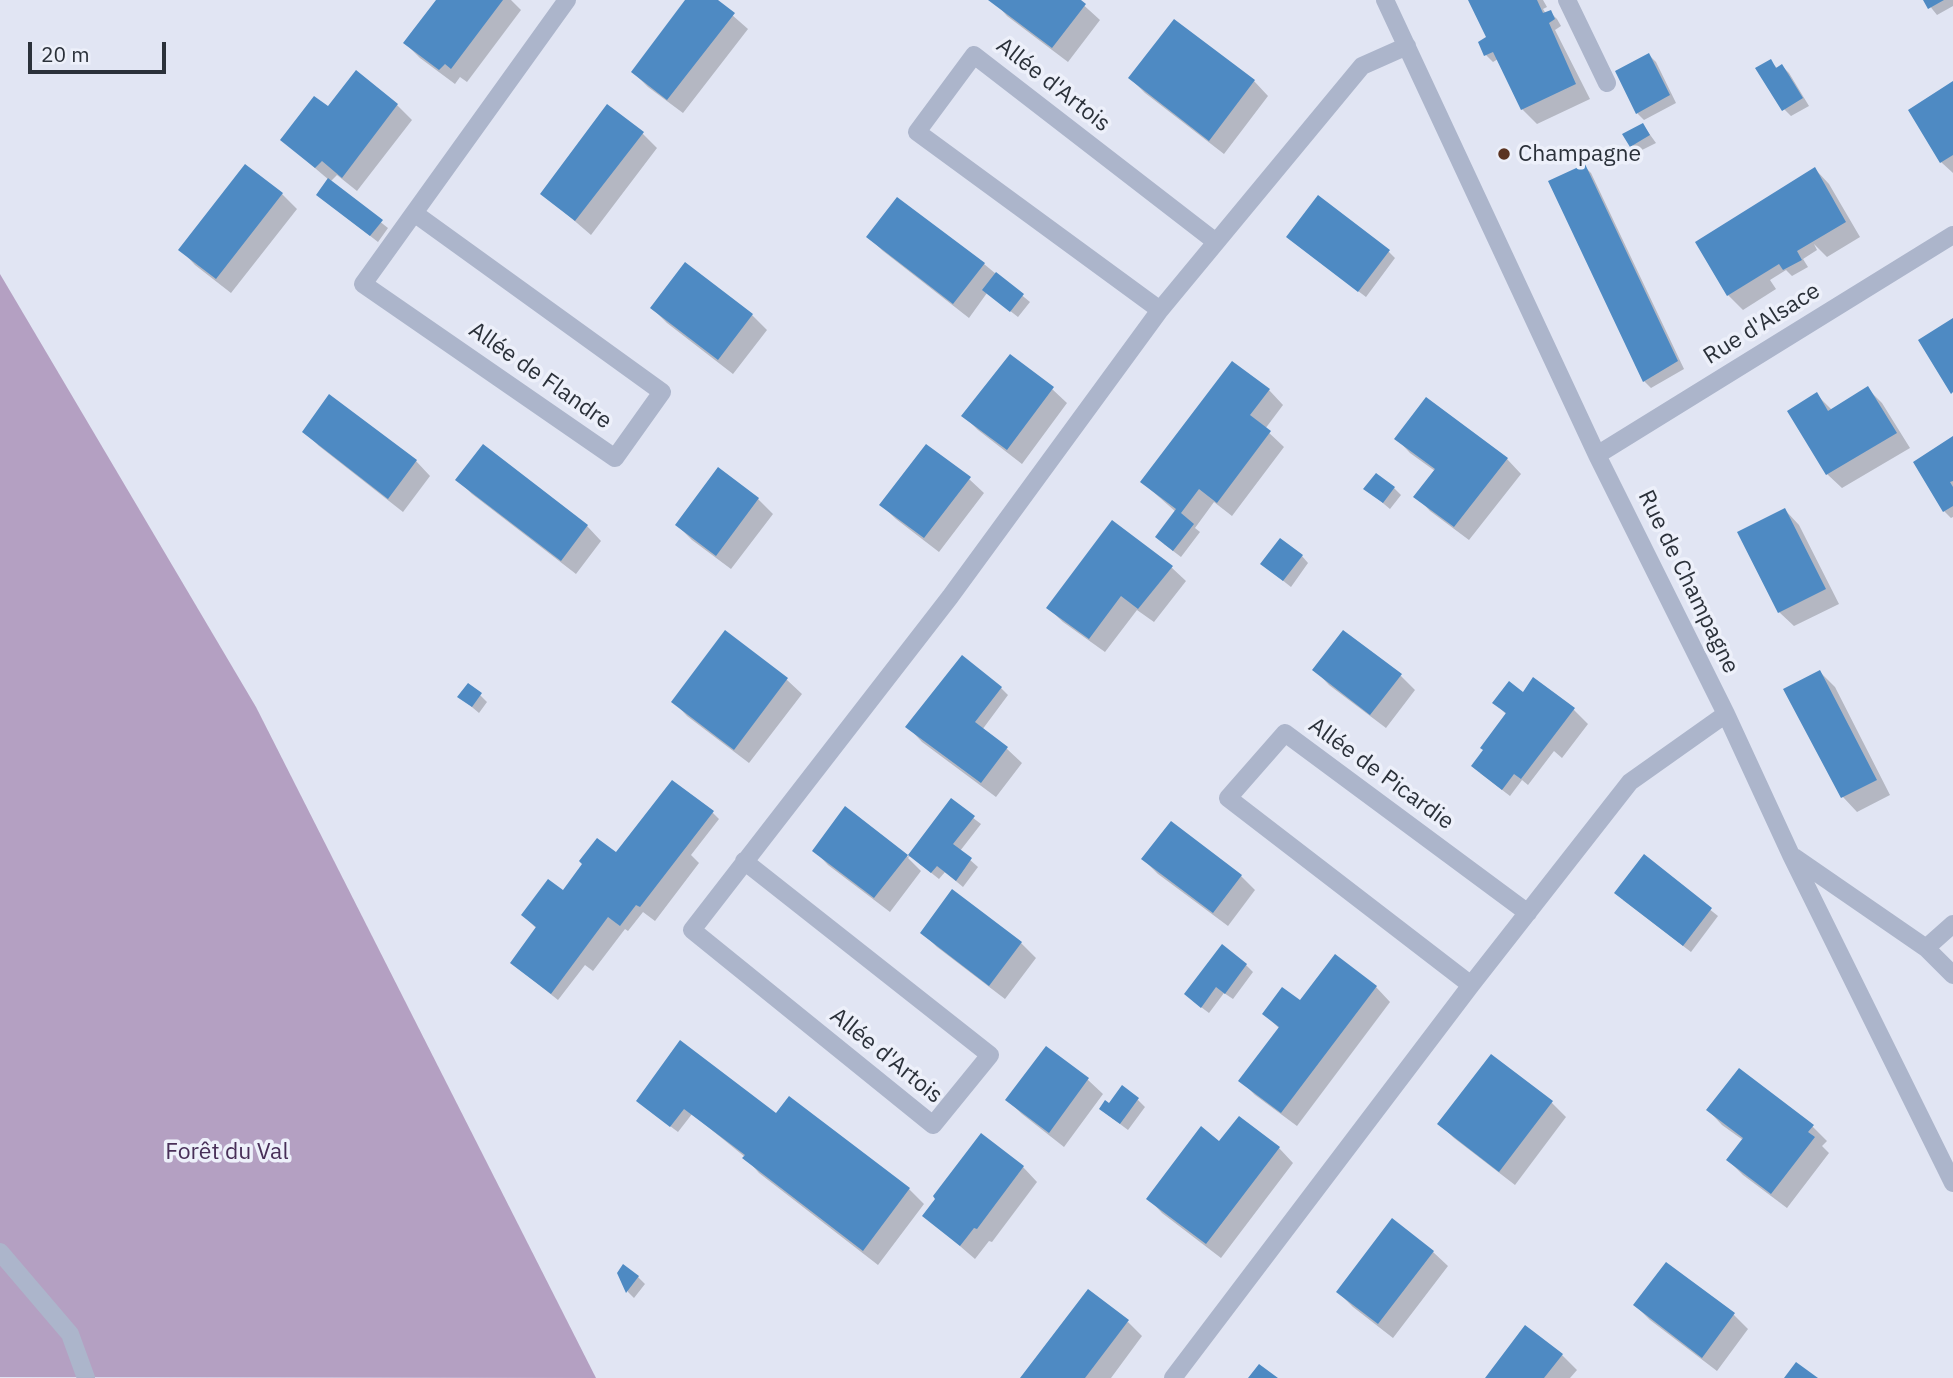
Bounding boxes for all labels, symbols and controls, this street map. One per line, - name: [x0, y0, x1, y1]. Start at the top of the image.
- scale bar: [32, 28, 170, 72]
- street label: Allée d'Artois: [991, 32, 1115, 138]
- text: 20 m: [41, 40, 90, 68]
- place label: Champagne: [1518, 140, 1641, 168]
- marker: Champagne: [1496, 146, 1512, 162]
- street label: Rue d'Alsace: [1699, 277, 1825, 371]
- street label: Allée de Flandre: [463, 317, 617, 435]
- street label: Rue de Champagne: [1632, 486, 1744, 678]
- street label: Allée de Picardie: [1303, 712, 1459, 836]
- street label: Allée d'Artois: [824, 1002, 948, 1110]
- park label: Forêt du Val: [165, 1138, 289, 1166]

